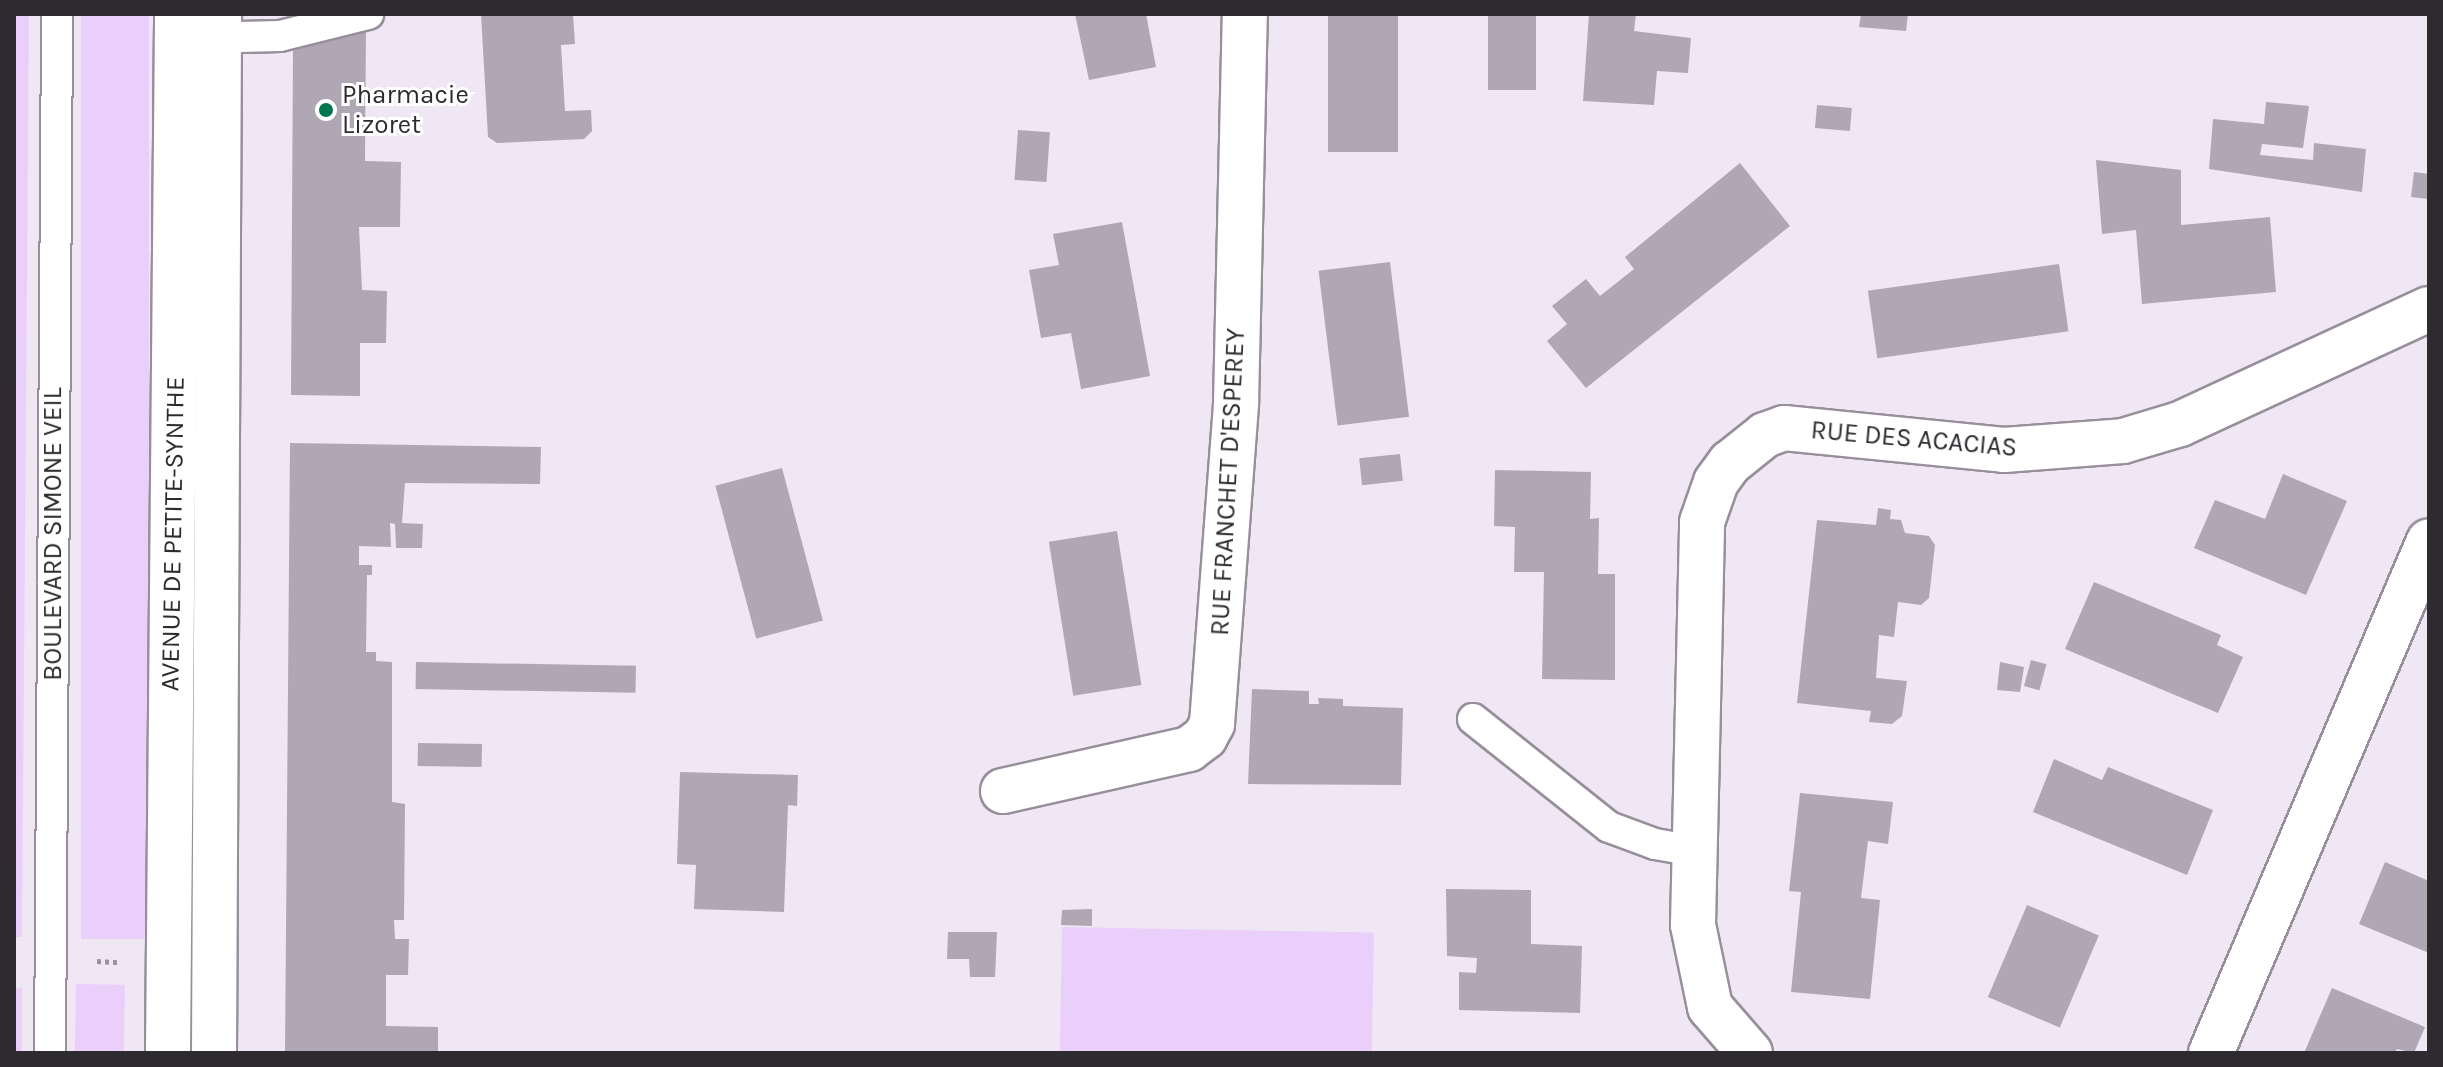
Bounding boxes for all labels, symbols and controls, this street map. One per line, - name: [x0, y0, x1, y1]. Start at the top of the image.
- place label: Pharmacie Lizoret: [342, 79, 469, 140]
- marker: Pharmacie Lizoret: [317, 101, 335, 119]
- street label: RUE FRANCHET D'ESPEREY: [1204, 327, 1252, 637]
- street label: AVENUE DE PETITE-SYNTHE: [155, 376, 191, 692]
- street label: BOULEVARD SIMONE VEIL: [37, 387, 69, 681]
- street label: RUE DES ACACIAS: [1810, 414, 2018, 464]

